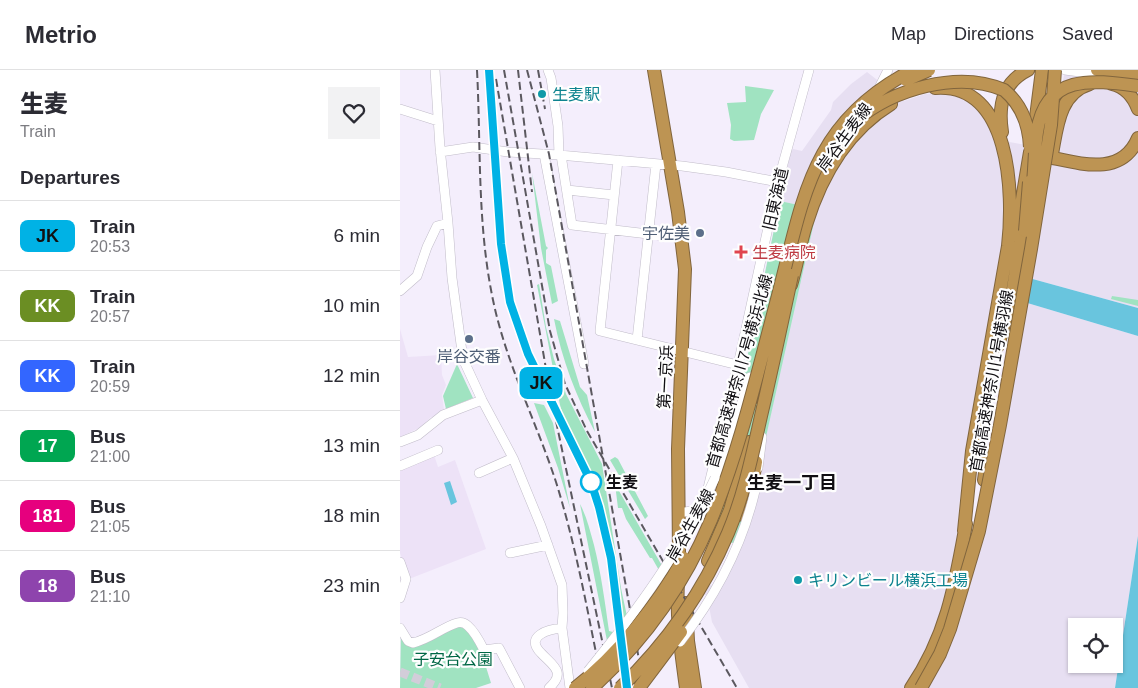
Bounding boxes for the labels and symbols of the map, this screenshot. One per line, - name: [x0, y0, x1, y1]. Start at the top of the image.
- place label: 生麦駅: [552, 86, 600, 103]
- marker: 生麦駅: [536, 88, 548, 100]
- street label: 岸谷生麦線: [814, 100, 875, 175]
- street label: 旧東海道: [760, 166, 791, 232]
- place label: 宇佐美: [642, 225, 690, 242]
- marker: 宇佐美: [694, 227, 706, 239]
- place label: 生麦病院: [752, 244, 816, 261]
- marker: 生麦病院: [734, 245, 748, 259]
- street label: 首都高速神奈川7号横浜北線: [704, 272, 775, 470]
- street label: 首都高速神奈川1号横羽線: [967, 289, 1016, 474]
- marker: 岸谷交番: [463, 333, 475, 345]
- street label: 第一京浜: [655, 345, 676, 409]
- place label: 岸谷交番: [437, 348, 501, 365]
- line badge: JK: [518, 367, 564, 399]
- marker: 生麦: [580, 471, 602, 493]
- district label: 生麦一丁目: [747, 473, 837, 493]
- place label: 生麦: [606, 474, 638, 491]
- street label: 岸谷生麦線: [664, 486, 717, 564]
- place label: キリンビール横浜工場: [808, 572, 968, 589]
- marker: キリンビール横浜工場: [792, 574, 804, 586]
- park label: 子安台公園: [413, 651, 493, 668]

